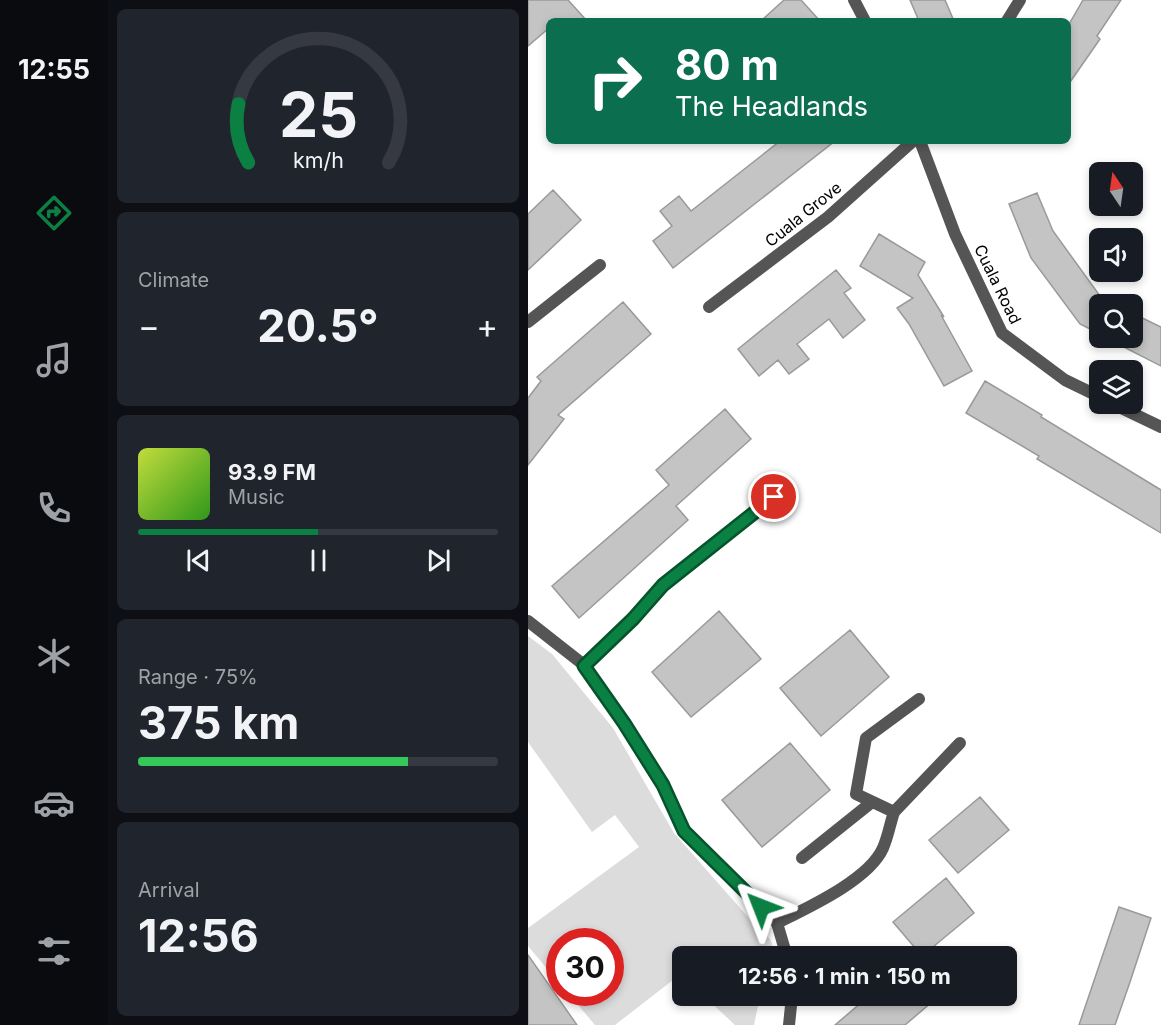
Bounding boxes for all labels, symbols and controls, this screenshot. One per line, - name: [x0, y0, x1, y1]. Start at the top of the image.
- text: 80 m: [675, 39, 779, 90]
- icon: right: [576, 42, 654, 120]
- text: 12:55: [18, 53, 90, 86]
- text: 25: [278, 77, 358, 152]
- text: The Headlands: [675, 90, 868, 123]
- text: km/h: [293, 147, 343, 173]
- north arrow: [1089, 162, 1143, 216]
- map controls: [1089, 162, 1143, 414]
- street label: Cuala Grove: [761, 177, 845, 251]
- icon: directions: [33, 192, 75, 234]
- button: sound: [1089, 228, 1143, 282]
- street label: Cuala Road: [970, 241, 1026, 327]
- text: Climate: [138, 268, 209, 292]
- button: search: [1089, 294, 1143, 348]
- text: 20.5°: [257, 298, 379, 353]
- text: −: [138, 306, 160, 346]
- text: +: [476, 306, 498, 346]
- icon: music: [33, 339, 75, 381]
- button: layers: [1089, 360, 1143, 414]
- text: 93.9 FM: [228, 459, 316, 485]
- pin: [748, 471, 799, 522]
- icon: arrive: [757, 480, 790, 513]
- text: Music: [228, 485, 285, 509]
- icon: phone: [33, 487, 75, 529]
- icon: previous: [182, 544, 215, 577]
- icon: pause: [302, 544, 335, 577]
- icon: next: [422, 544, 455, 577]
- icon: climate: [33, 635, 75, 677]
- text: Range · 75%: [138, 665, 258, 689]
- text: 375 km: [138, 695, 299, 750]
- icon: car: [33, 782, 75, 824]
- position arrow: [729, 875, 793, 939]
- text: Arrival: [138, 878, 200, 902]
- text: 12:56: [138, 908, 259, 963]
- speed limit sign: 30: [546, 928, 624, 1006]
- icon: filters: [33, 930, 75, 972]
- text: 12:56 · 1 min · 150 m: [738, 963, 951, 989]

